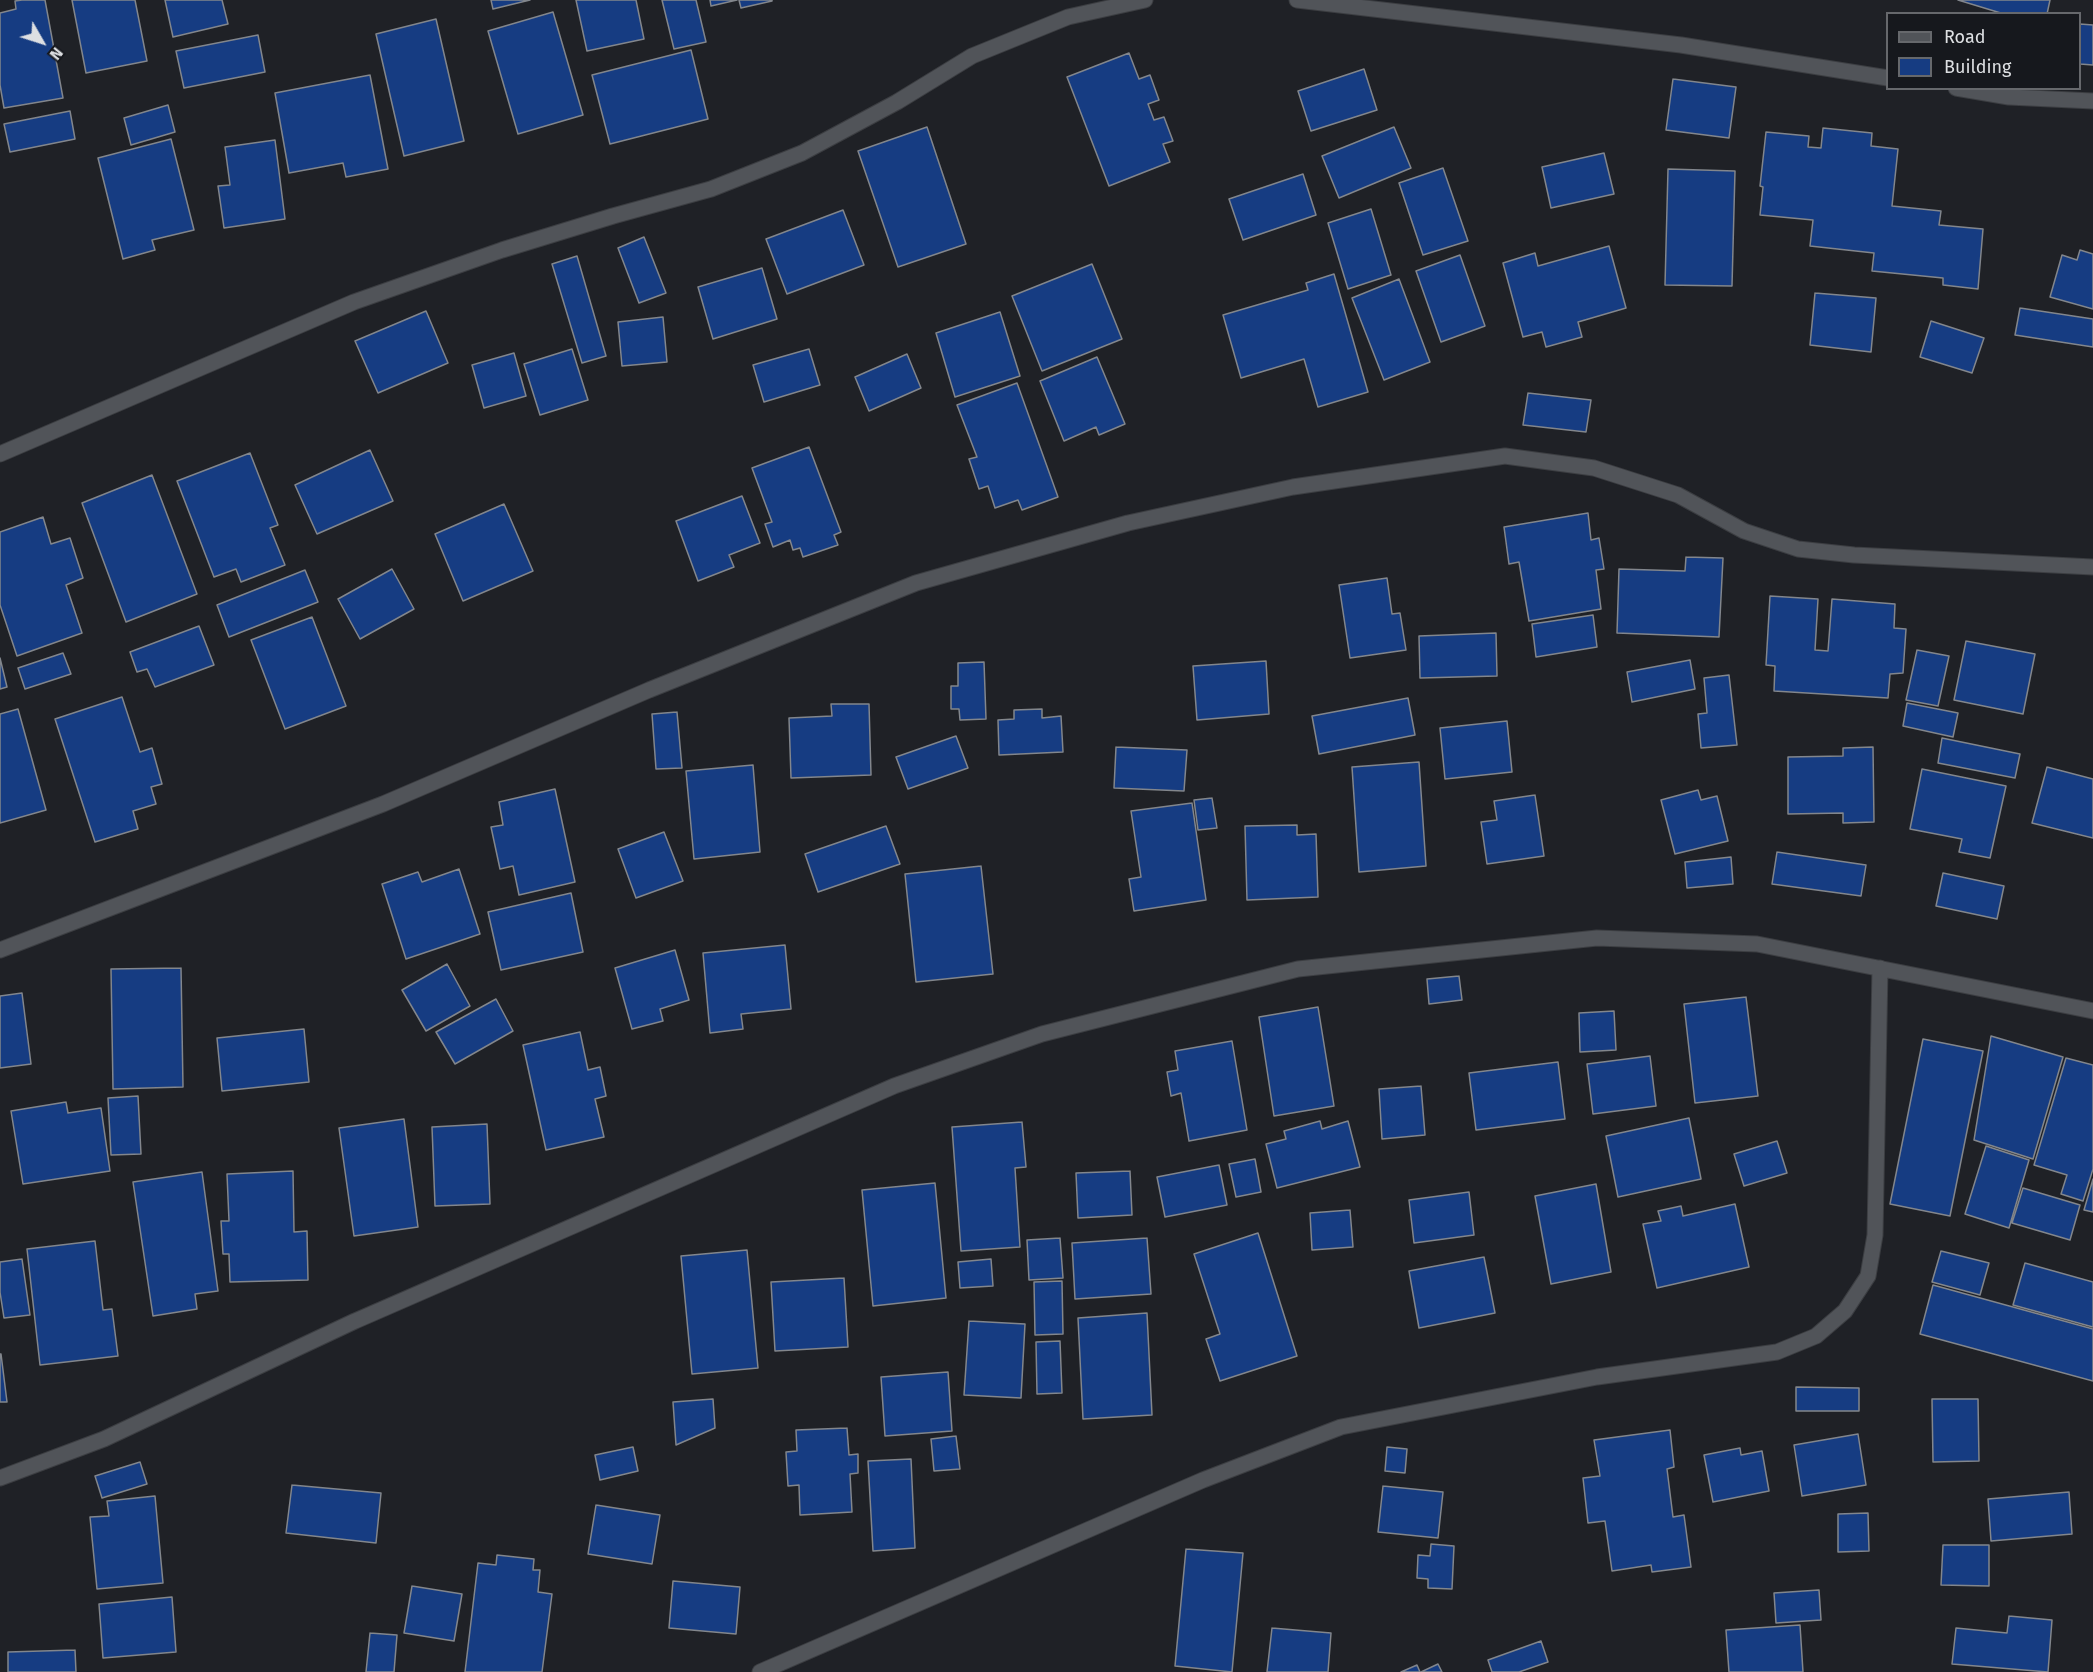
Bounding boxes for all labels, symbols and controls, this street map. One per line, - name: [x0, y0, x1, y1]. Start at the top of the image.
- north arrow: [12, 12, 72, 72]
- legend: [1886, 12, 2081, 90]
- text: Road: [1944, 26, 1986, 48]
- text: N: [46, 44, 67, 64]
- text: Building: [1944, 56, 2011, 78]

